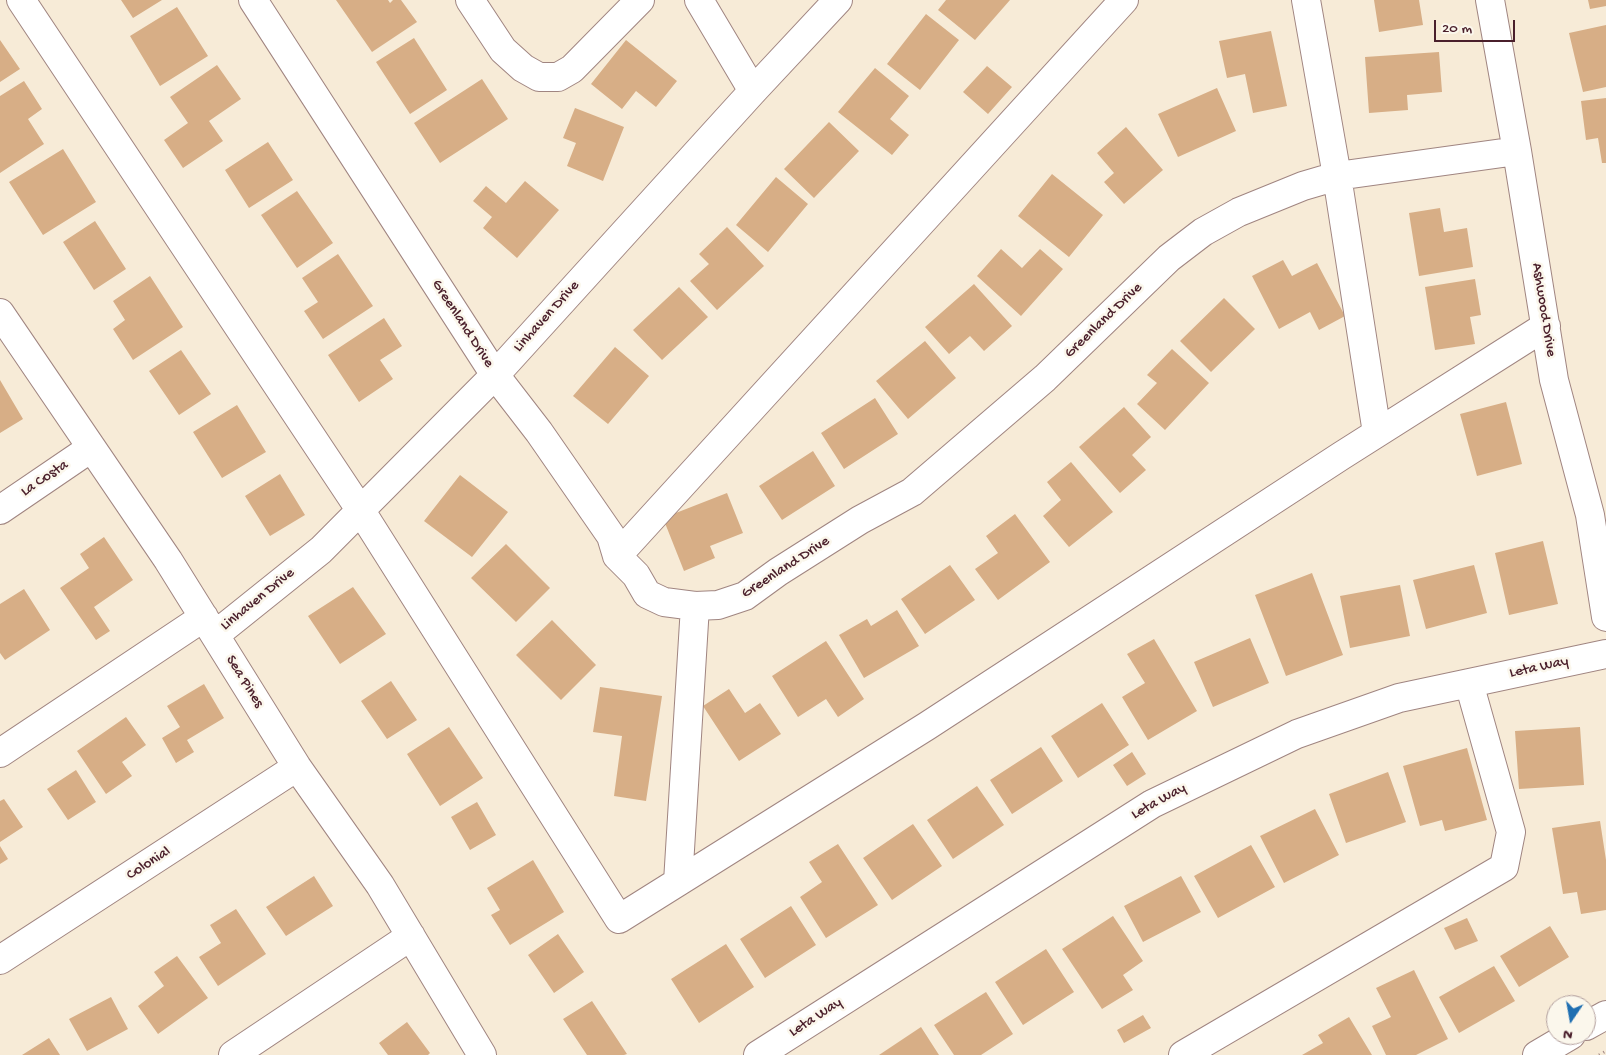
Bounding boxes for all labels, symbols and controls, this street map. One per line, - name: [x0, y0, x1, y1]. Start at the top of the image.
- scale bar: [1436, 10, 1517, 42]
- text: 20 m: [1442, 20, 1472, 38]
- street label: Ashwood Drive: [1527, 262, 1559, 358]
- street label: Greenland Drive: [427, 277, 497, 371]
- street label: Linhaven Drive: [510, 278, 584, 356]
- street label: Greenland Drive: [1061, 279, 1147, 363]
- street label: La Costa: [18, 457, 72, 501]
- street label: Greenland Drive: [739, 533, 833, 603]
- street label: Linhaven Drive: [217, 565, 299, 635]
- street label: Sea Pines: [221, 652, 267, 712]
- street label: Leta Way: [1508, 653, 1570, 683]
- street label: Leta Way: [1129, 780, 1189, 824]
- street label: Colonial: [124, 843, 174, 885]
- street label: Leta Way: [786, 994, 846, 1042]
- north arrow: [1546, 995, 1596, 1045]
- text: N: [1562, 1025, 1574, 1043]

